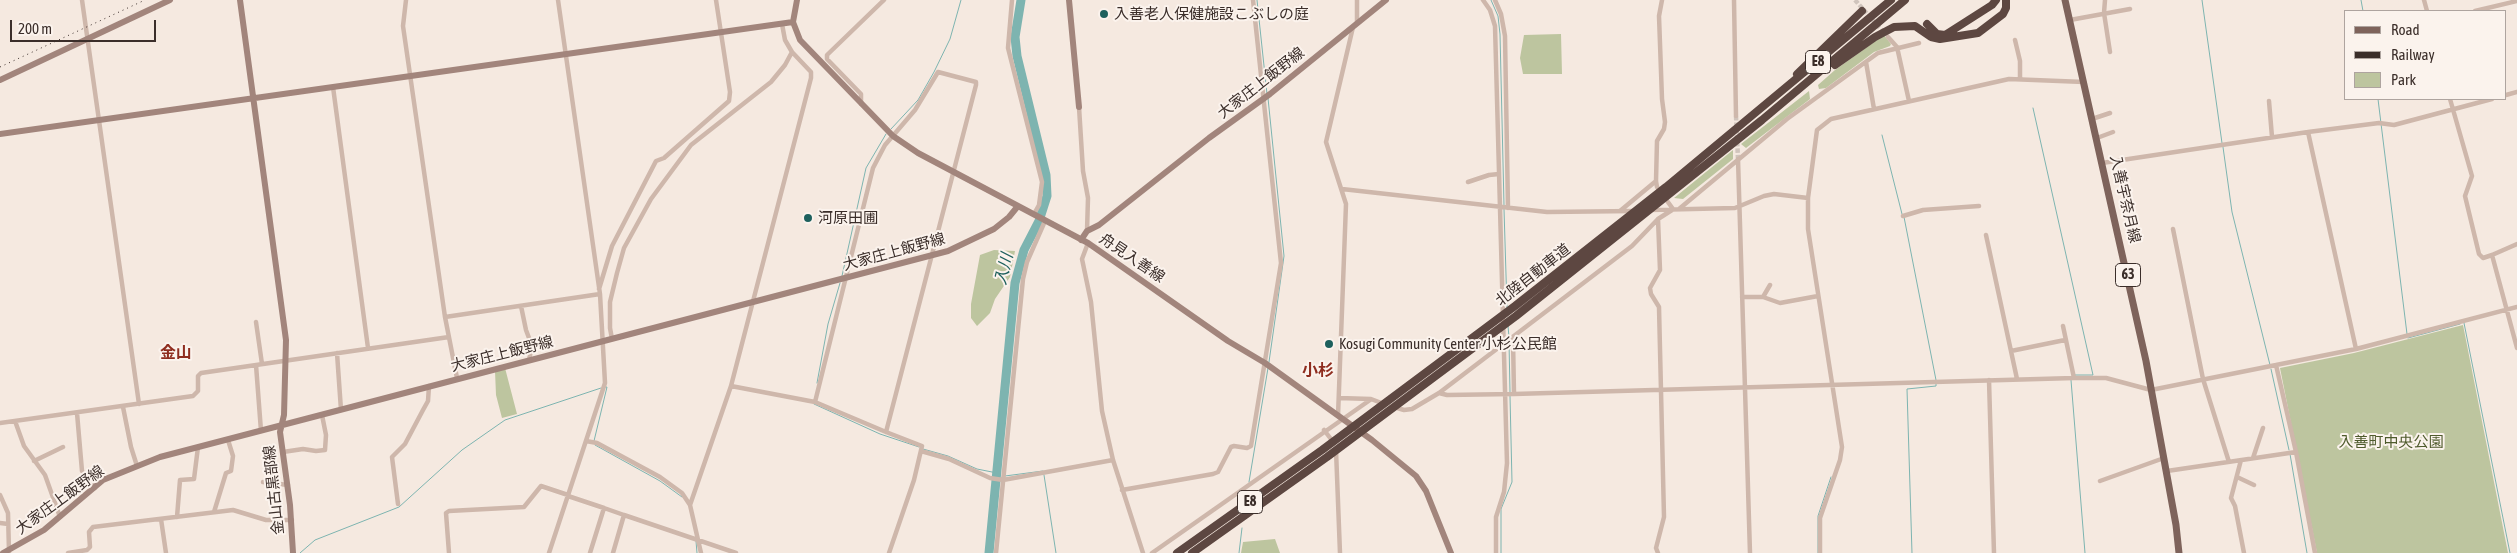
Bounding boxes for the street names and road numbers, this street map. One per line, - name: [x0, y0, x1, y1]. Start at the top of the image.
- street label: 大家庄上飯野線: [1214, 44, 1308, 122]
- road number: E8: [1806, 51, 1830, 74]
- street label: 入善宇奈月線: [2106, 153, 2144, 245]
- street label: 大家庄上飯野線: [841, 230, 947, 274]
- street label: 舟見入善線: [1096, 230, 1168, 286]
- street label: 北陸自動車道: [1492, 240, 1574, 310]
- road number: 63: [2116, 264, 2140, 286]
- street label: 大家庄上飯野線: [449, 333, 555, 375]
- street label: 金山古黒部線: [260, 444, 288, 536]
- street label: 大家庄上飯野線: [12, 462, 108, 538]
- road number: E8: [1238, 491, 1262, 514]

